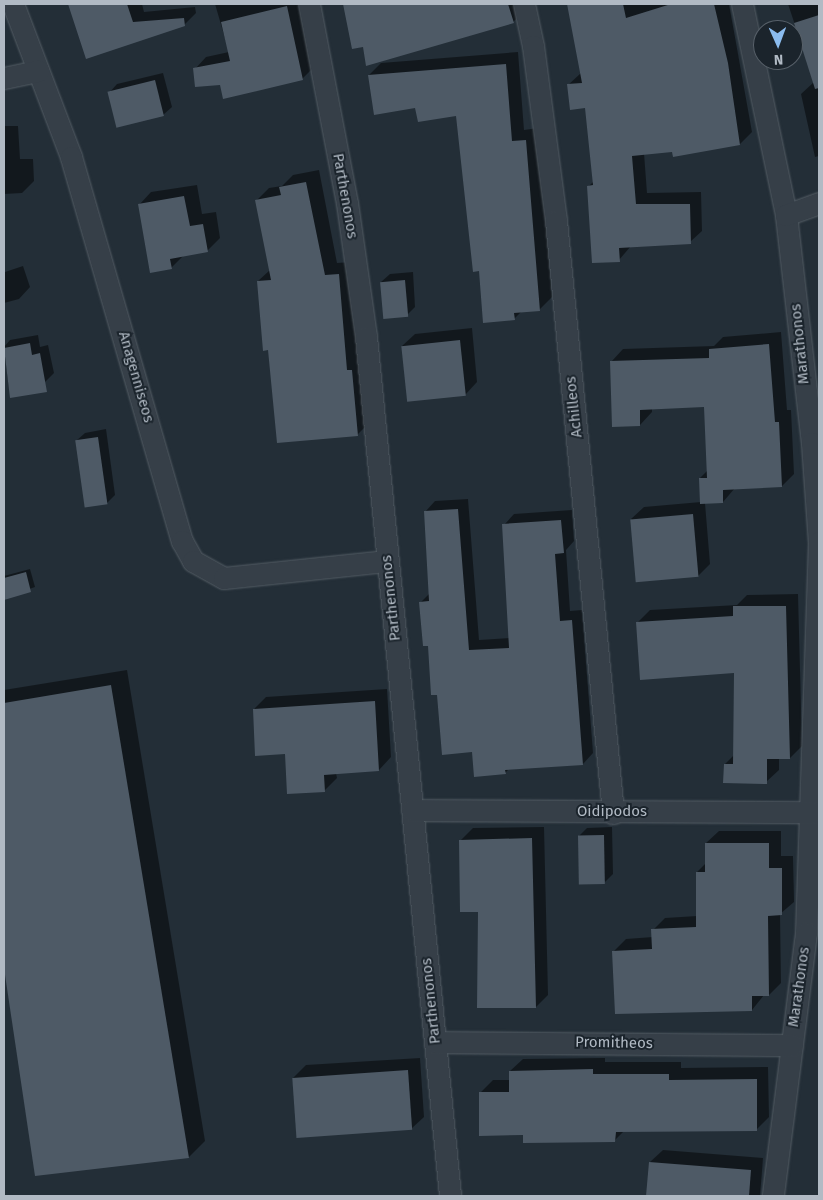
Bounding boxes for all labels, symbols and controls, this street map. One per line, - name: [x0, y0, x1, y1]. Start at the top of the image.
- north arrow: [753, 20, 803, 70]
- text: N: [774, 51, 783, 68]
- street label: Parthenonos: [329, 152, 361, 240]
- street label: Marathonos: [787, 303, 813, 385]
- street label: Anagenniseos: [114, 329, 158, 425]
- street label: Achilleos: [562, 376, 586, 438]
- street label: Parthenonos: [378, 554, 404, 642]
- street label: Oidipodos: [577, 803, 647, 821]
- street label: Marathonos: [784, 946, 814, 1028]
- street label: Parthenonos: [418, 957, 444, 1045]
- street label: Promitheos: [575, 1033, 653, 1053]

